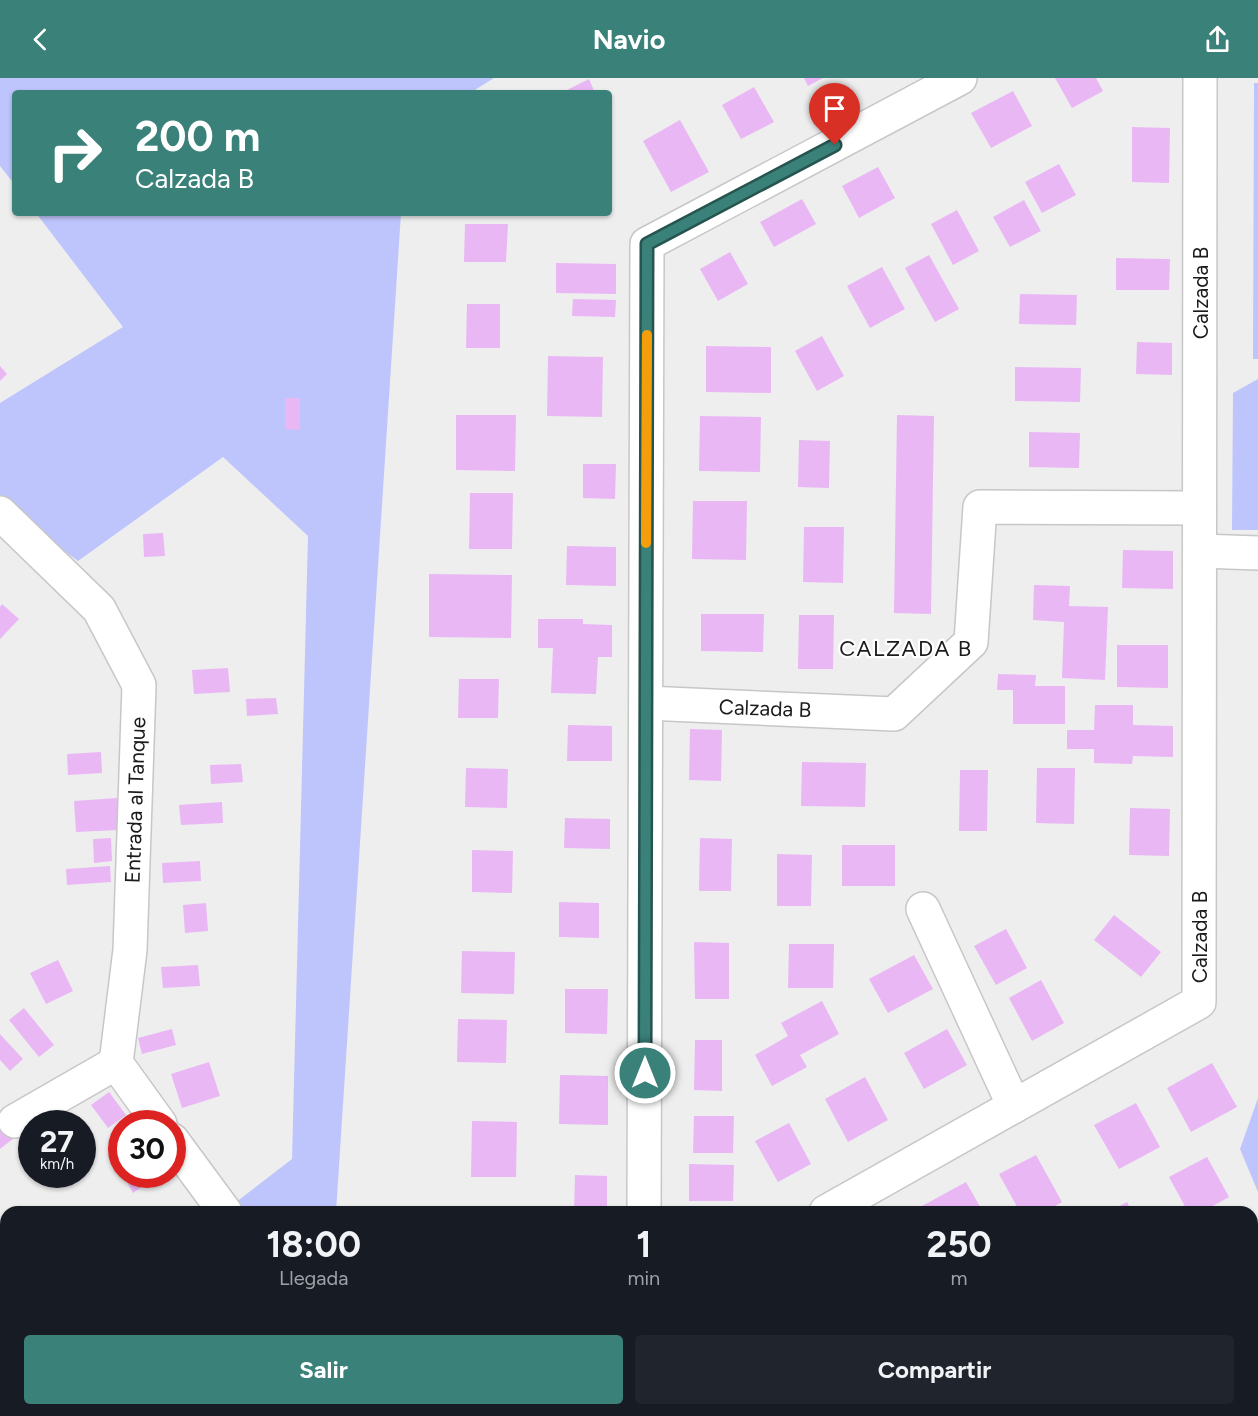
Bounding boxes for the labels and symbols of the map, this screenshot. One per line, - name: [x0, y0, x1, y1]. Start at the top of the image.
- pin: [809, 83, 860, 145]
- street label: Calzada B: [1188, 247, 1213, 339]
- district label: CALZADA B: [839, 635, 973, 662]
- street label: Calzada B: [718, 694, 812, 722]
- street label: Entrada al Tanque: [120, 716, 150, 884]
- street label: Calzada B: [1187, 891, 1212, 983]
- position arrow: [613, 1041, 677, 1105]
- speed limit sign: 30: [108, 1110, 186, 1188]

